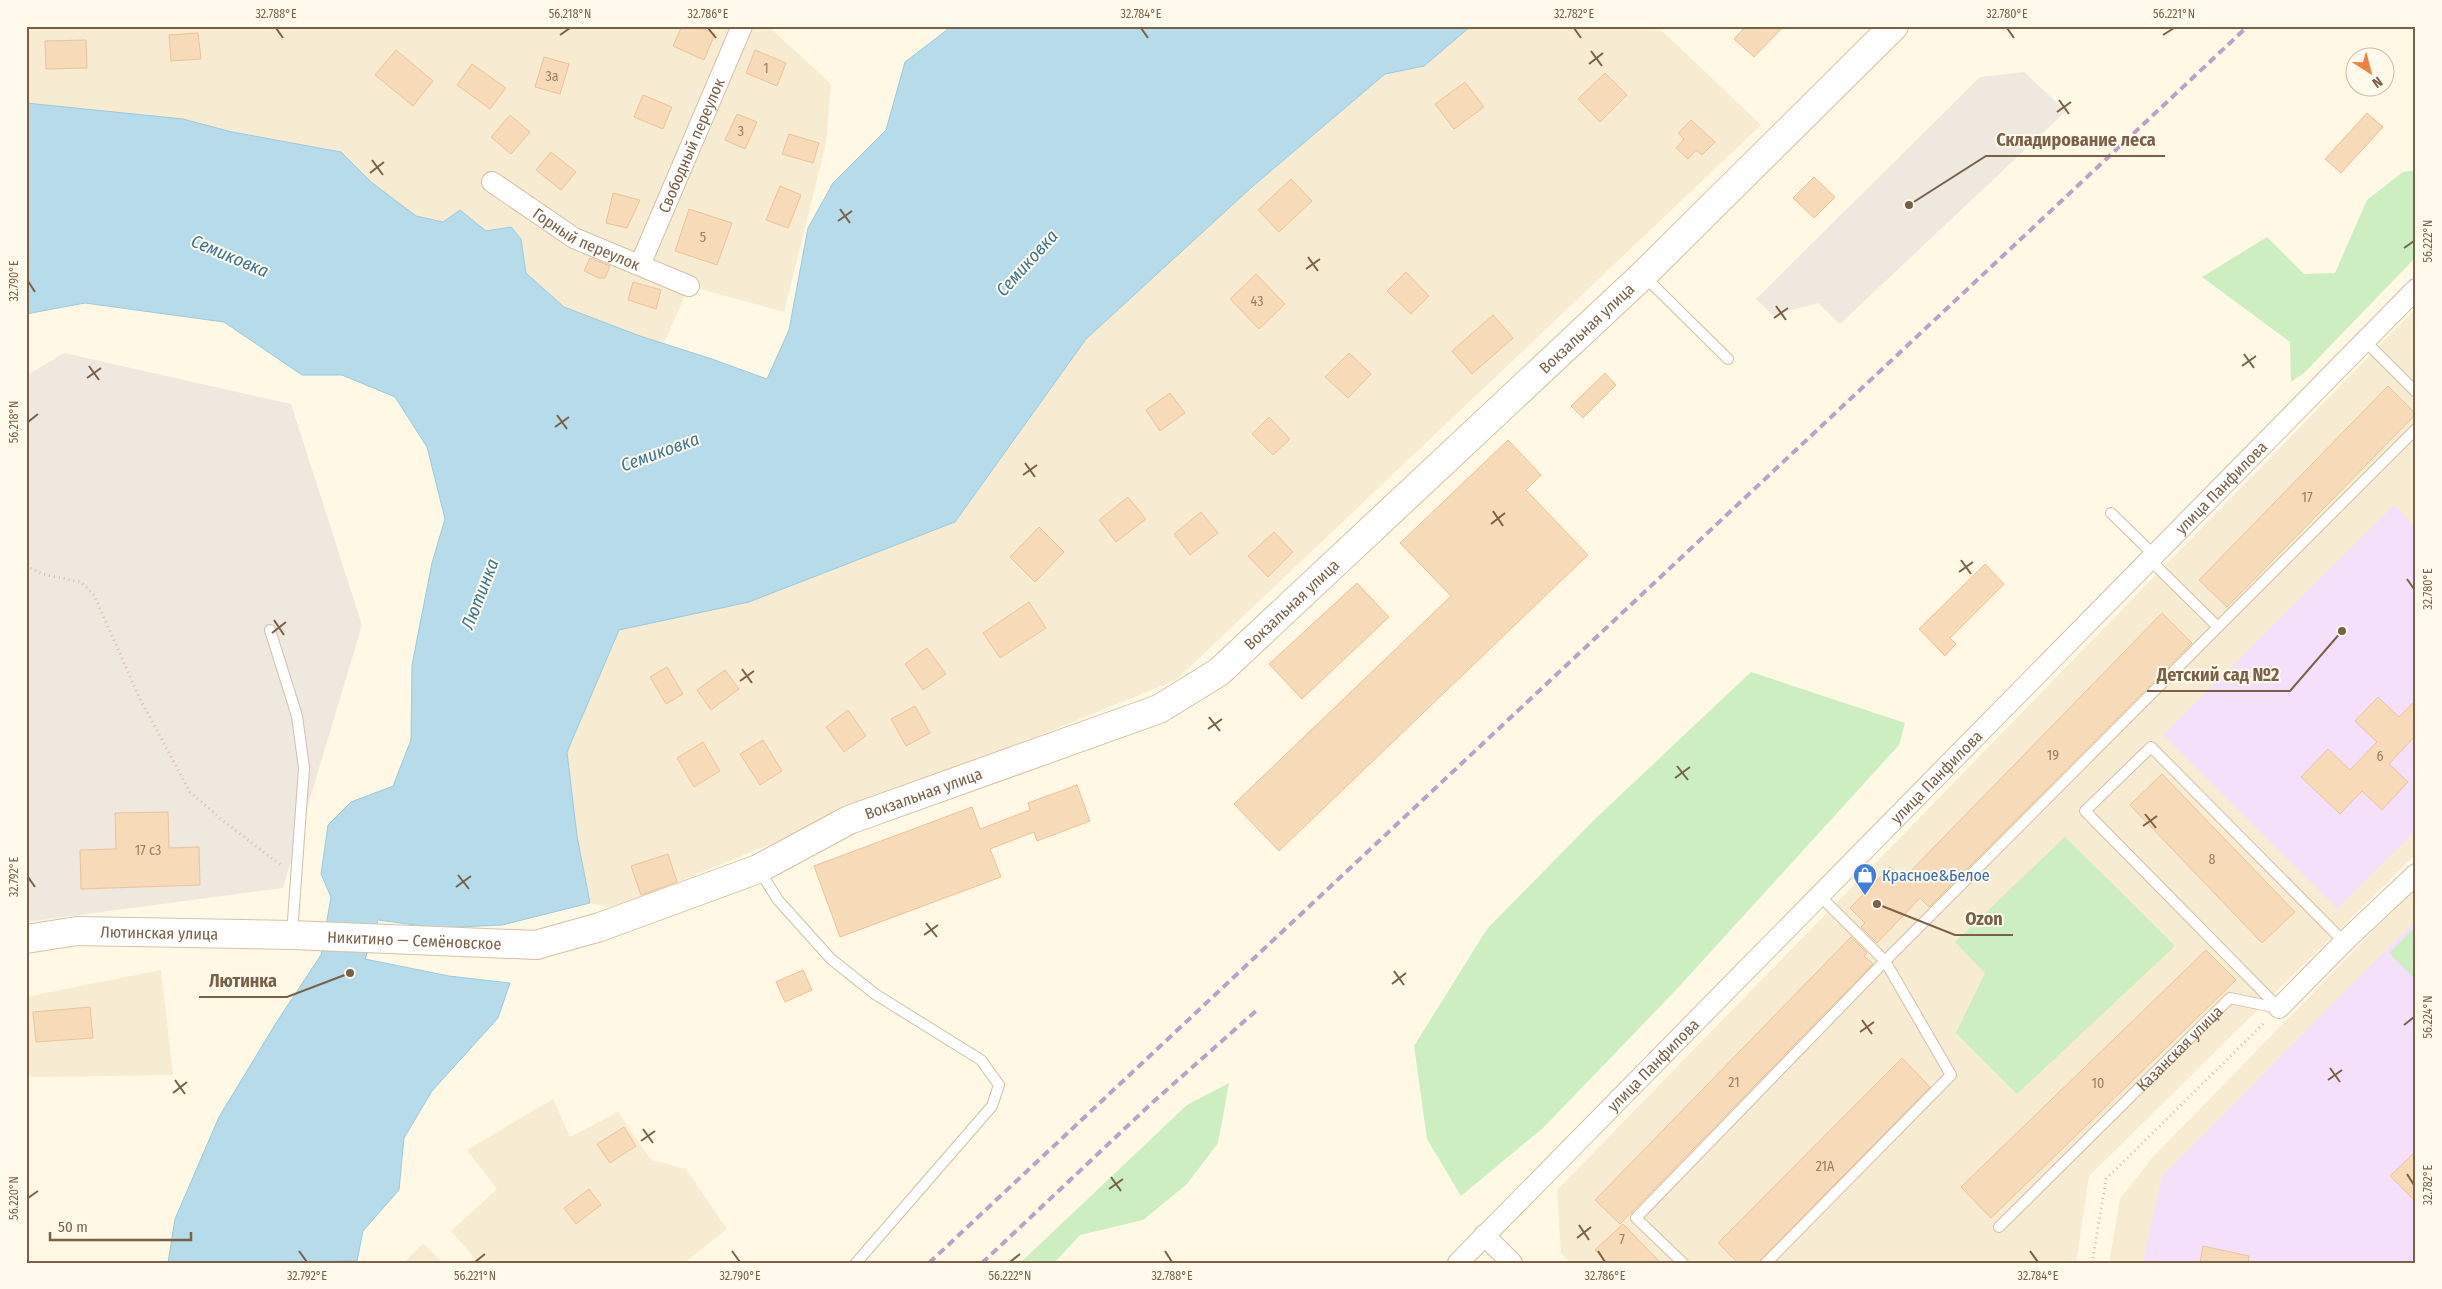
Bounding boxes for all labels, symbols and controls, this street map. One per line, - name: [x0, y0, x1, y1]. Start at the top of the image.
- text: 32.788°E: [255, 7, 297, 21]
- text: 56.218°N: [549, 7, 591, 21]
- text: 32.786°E: [688, 7, 729, 21]
- text: 32.784°E: [1121, 7, 1162, 21]
- text: 32.782°E: [1554, 7, 1594, 21]
- text: 32.780°E: [1986, 7, 2028, 21]
- text: 56.221°N: [2153, 7, 2195, 21]
- north arrow: [2344, 48, 2394, 98]
- house number: 1: [763, 60, 769, 77]
- house number: 3а: [545, 68, 559, 85]
- text: N: [2369, 73, 2386, 91]
- street label: Свободный переулок: [654, 75, 729, 216]
- house number: 3: [738, 123, 744, 140]
- callout: Складирование леса: [1986, 123, 2165, 156]
- text: Складирование леса: [1996, 129, 2156, 151]
- street label: Горный переулок: [529, 204, 643, 275]
- text: 56.222°N: [2421, 220, 2435, 262]
- water label: Семиковка: [991, 225, 1063, 301]
- house number: 5: [700, 229, 706, 246]
- water label: Семиковка: [188, 230, 272, 282]
- text: 32.790°E: [7, 260, 21, 302]
- street label: Вокзальная улица: [1535, 279, 1638, 378]
- house number: 43: [1251, 293, 1263, 310]
- text: 56.218°N: [7, 401, 21, 443]
- water label: Семиковка: [618, 428, 702, 476]
- street label: улица Панфилова: [2172, 437, 2271, 538]
- house number: 17: [2301, 489, 2313, 506]
- street label: Вокзальная улица: [1240, 555, 1343, 654]
- water label: Лютинка: [456, 556, 504, 633]
- text: 32.780°E: [2421, 568, 2435, 610]
- callout: Детский сад №2: [2147, 658, 2290, 691]
- text: Детский сад №2: [2156, 664, 2279, 686]
- street label: улица Панфилова: [1887, 727, 1986, 828]
- house number: 19: [2047, 747, 2059, 764]
- house number: 6: [2377, 748, 2384, 765]
- street label: Вокзальная улица: [862, 764, 985, 824]
- house number: 17 c3: [135, 842, 161, 859]
- house number: 8: [2209, 851, 2216, 868]
- text: 32.792°E: [7, 857, 21, 897]
- shop icon: Красное&Белое: [1852, 862, 1878, 896]
- place label: Красное&Белое: [1882, 866, 1990, 885]
- callout: Ozon: [1955, 902, 2013, 935]
- text: Ozon: [1965, 908, 2003, 930]
- street label: Лютинская улица: [100, 922, 219, 944]
- street label: Никитино — Семёновское: [327, 927, 502, 954]
- callout: Лютинка: [199, 964, 287, 997]
- text: Лютинка: [209, 970, 277, 992]
- text: 56.224°N: [2421, 995, 2435, 1039]
- street label: Казанская улица: [2133, 1002, 2227, 1095]
- street label: улица Панфилова: [1604, 1015, 1703, 1116]
- house number: 21: [1728, 1074, 1740, 1091]
- house number: 10: [2092, 1075, 2104, 1092]
- house number: 21А: [1816, 1158, 1835, 1175]
- text: 32.782°E: [2421, 1165, 2435, 1205]
- text: 56.220°N: [7, 1176, 21, 1220]
- scale bar: [50, 1209, 191, 1241]
- text: 50 m: [58, 1218, 88, 1236]
- house number: 7: [1619, 1231, 1625, 1248]
- text: 32.792°E: [287, 1269, 327, 1283]
- text: 56.221°N: [454, 1269, 496, 1283]
- text: 32.790°E: [719, 1269, 761, 1283]
- text: 56.222°N: [989, 1269, 1031, 1283]
- text: 32.788°E: [1151, 1269, 1193, 1283]
- text: 32.786°E: [1585, 1269, 1626, 1283]
- text: 32.784°E: [2018, 1269, 2059, 1283]

